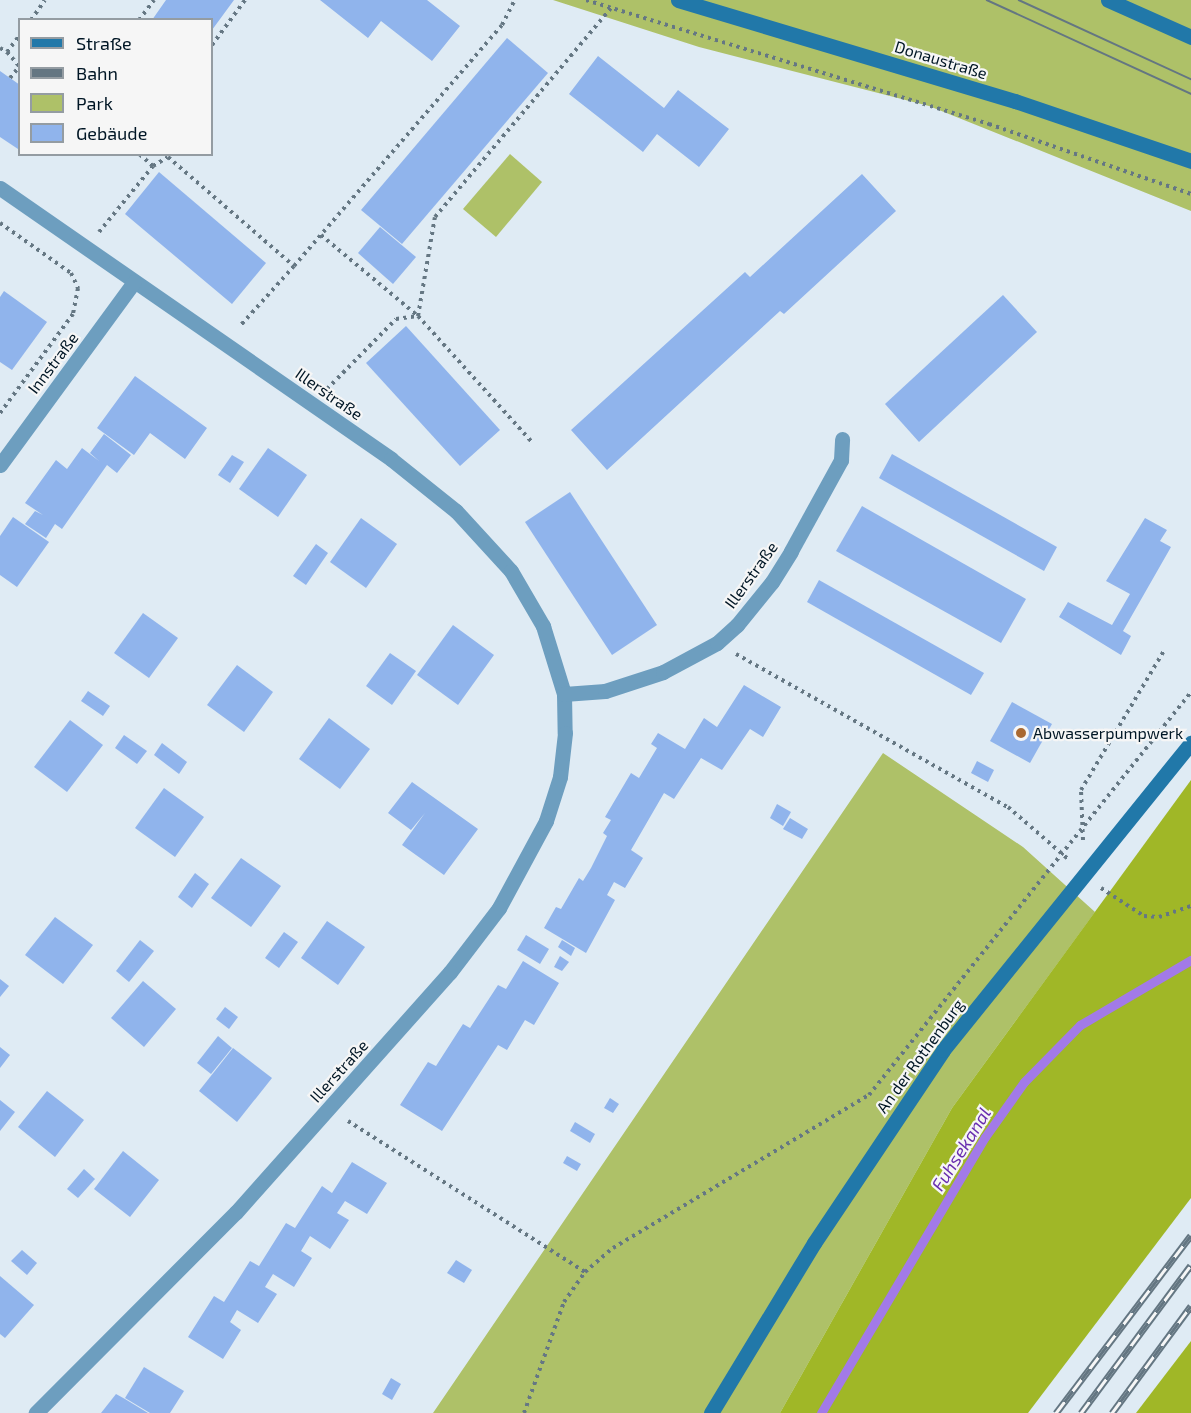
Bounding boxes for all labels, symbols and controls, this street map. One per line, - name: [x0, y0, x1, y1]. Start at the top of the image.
- legend: [18, 18, 213, 156]
- text: Straße: [76, 32, 132, 54]
- street label: Donaustraße: [892, 37, 990, 83]
- text: Bahn: [76, 62, 118, 84]
- text: Park: [76, 92, 113, 114]
- text: Gebäude: [76, 122, 147, 144]
- street label: Innstraße: [24, 329, 82, 397]
- street label: Illerstraße: [292, 364, 366, 424]
- street label: Illerstraße: [720, 538, 782, 612]
- place label: Abwasserpumpwerk: [1033, 723, 1183, 743]
- marker: Abwasserpumpwerk: [1014, 726, 1028, 740]
- street label: An der Rothenburg: [872, 995, 968, 1117]
- street label: Illerstraße: [306, 1036, 372, 1106]
- water label: Fuhsekanal: [927, 1103, 995, 1195]

